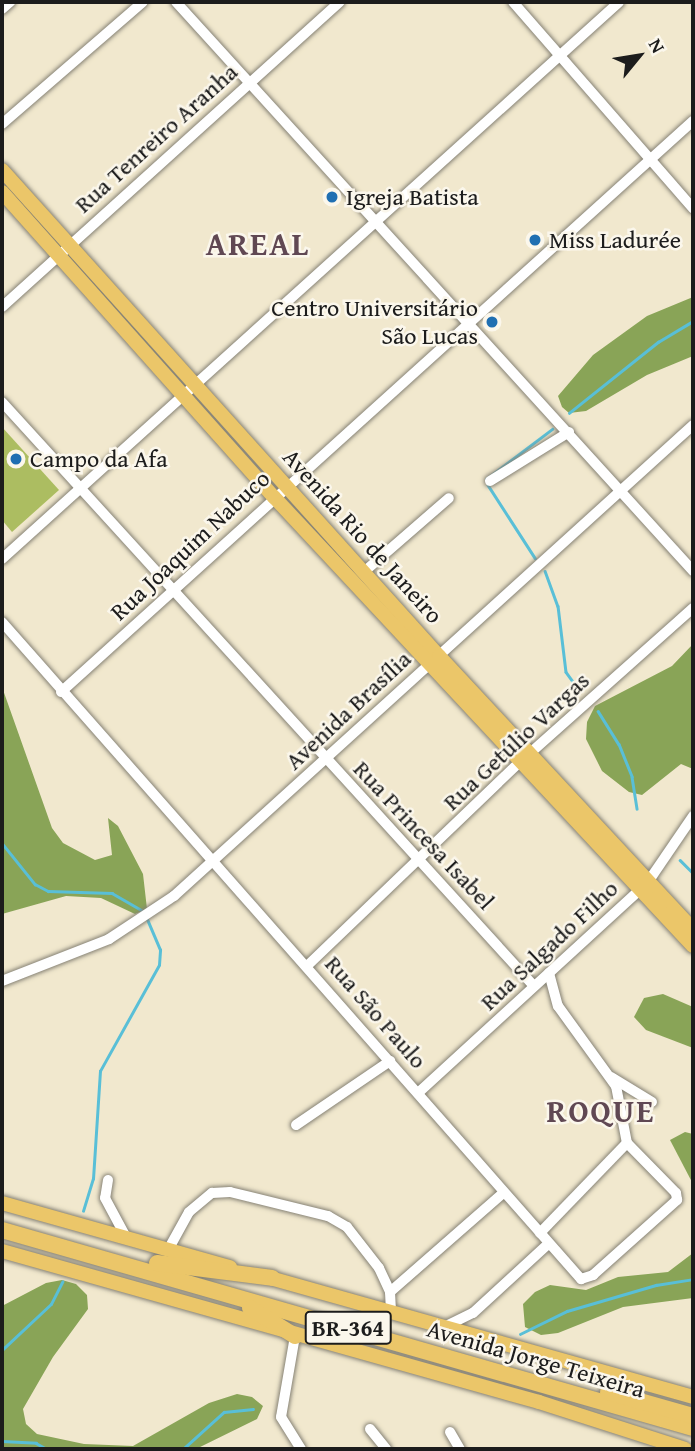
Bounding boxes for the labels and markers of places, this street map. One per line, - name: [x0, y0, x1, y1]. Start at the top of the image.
- place label: Igreja Batista: [346, 183, 479, 211]
- marker: Igreja Batista: [324, 189, 340, 205]
- place label: Miss Ladurée: [549, 226, 681, 254]
- marker: Miss Ladurée: [527, 232, 543, 248]
- place label: Centro Universitário São Lucas: [271, 294, 478, 350]
- marker: Centro Universitário São Lucas: [484, 314, 500, 330]
- place label: Campo da Afa: [30, 445, 168, 473]
- marker: Campo da Afa: [8, 451, 24, 467]

